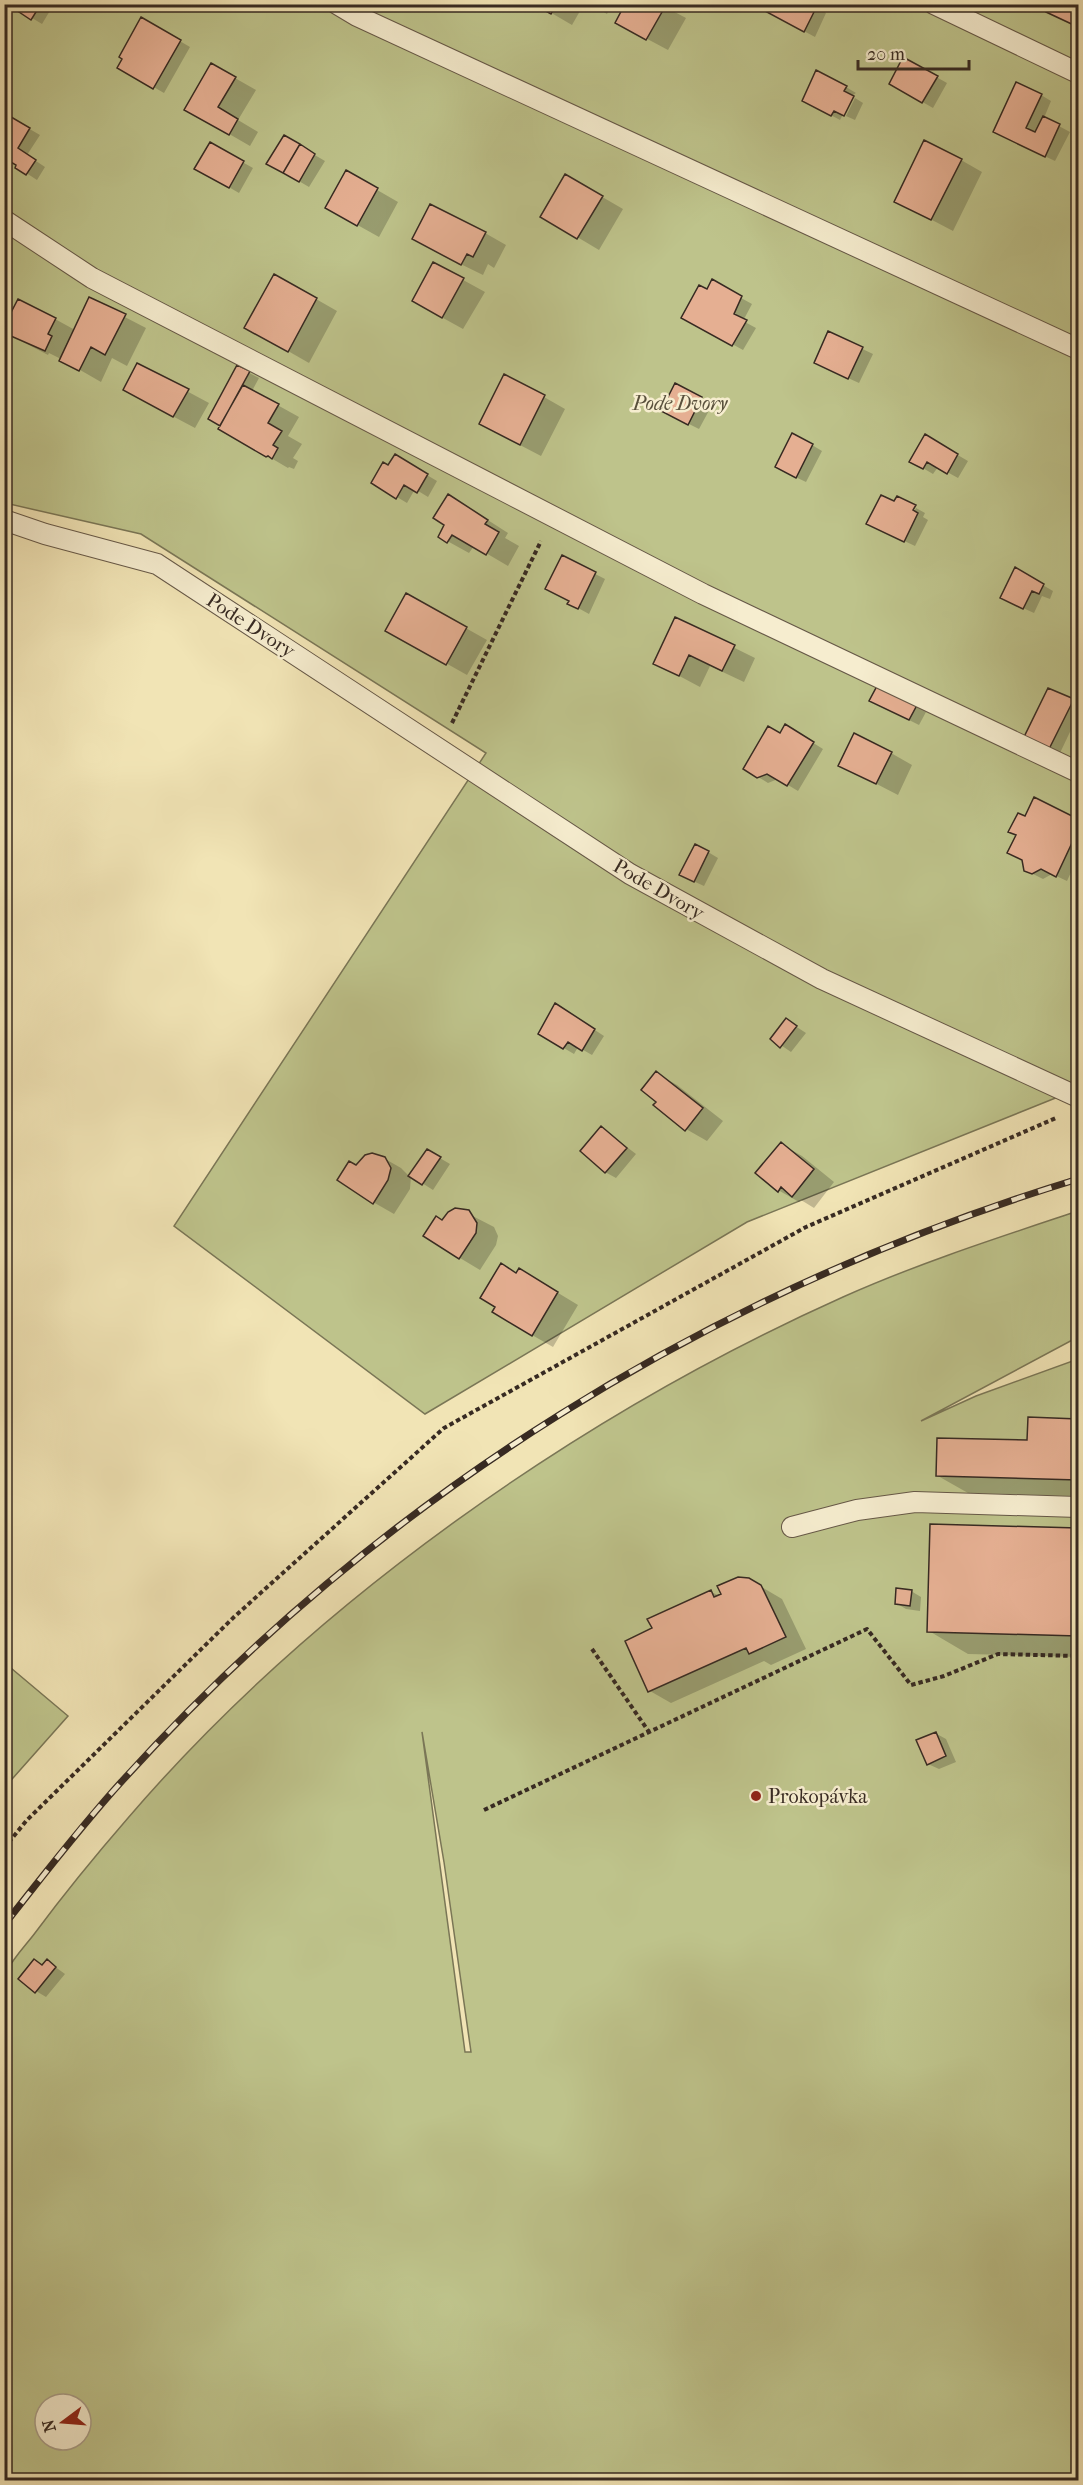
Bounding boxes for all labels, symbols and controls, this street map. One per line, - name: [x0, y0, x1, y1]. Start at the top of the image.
- scale bar: [858, 33, 969, 71]
- text: 20 m: [867, 44, 905, 65]
- park label: Pode Dvory: [631, 392, 728, 415]
- street label: Pode Dvory: [202, 588, 300, 663]
- street label: Pode Dvory: [609, 854, 709, 925]
- place label: Prokopávka: [768, 1785, 868, 1808]
- marker: Prokopávka: [749, 1789, 763, 1803]
- north arrow: [33, 2392, 93, 2452]
- text: N: [38, 2417, 60, 2434]

